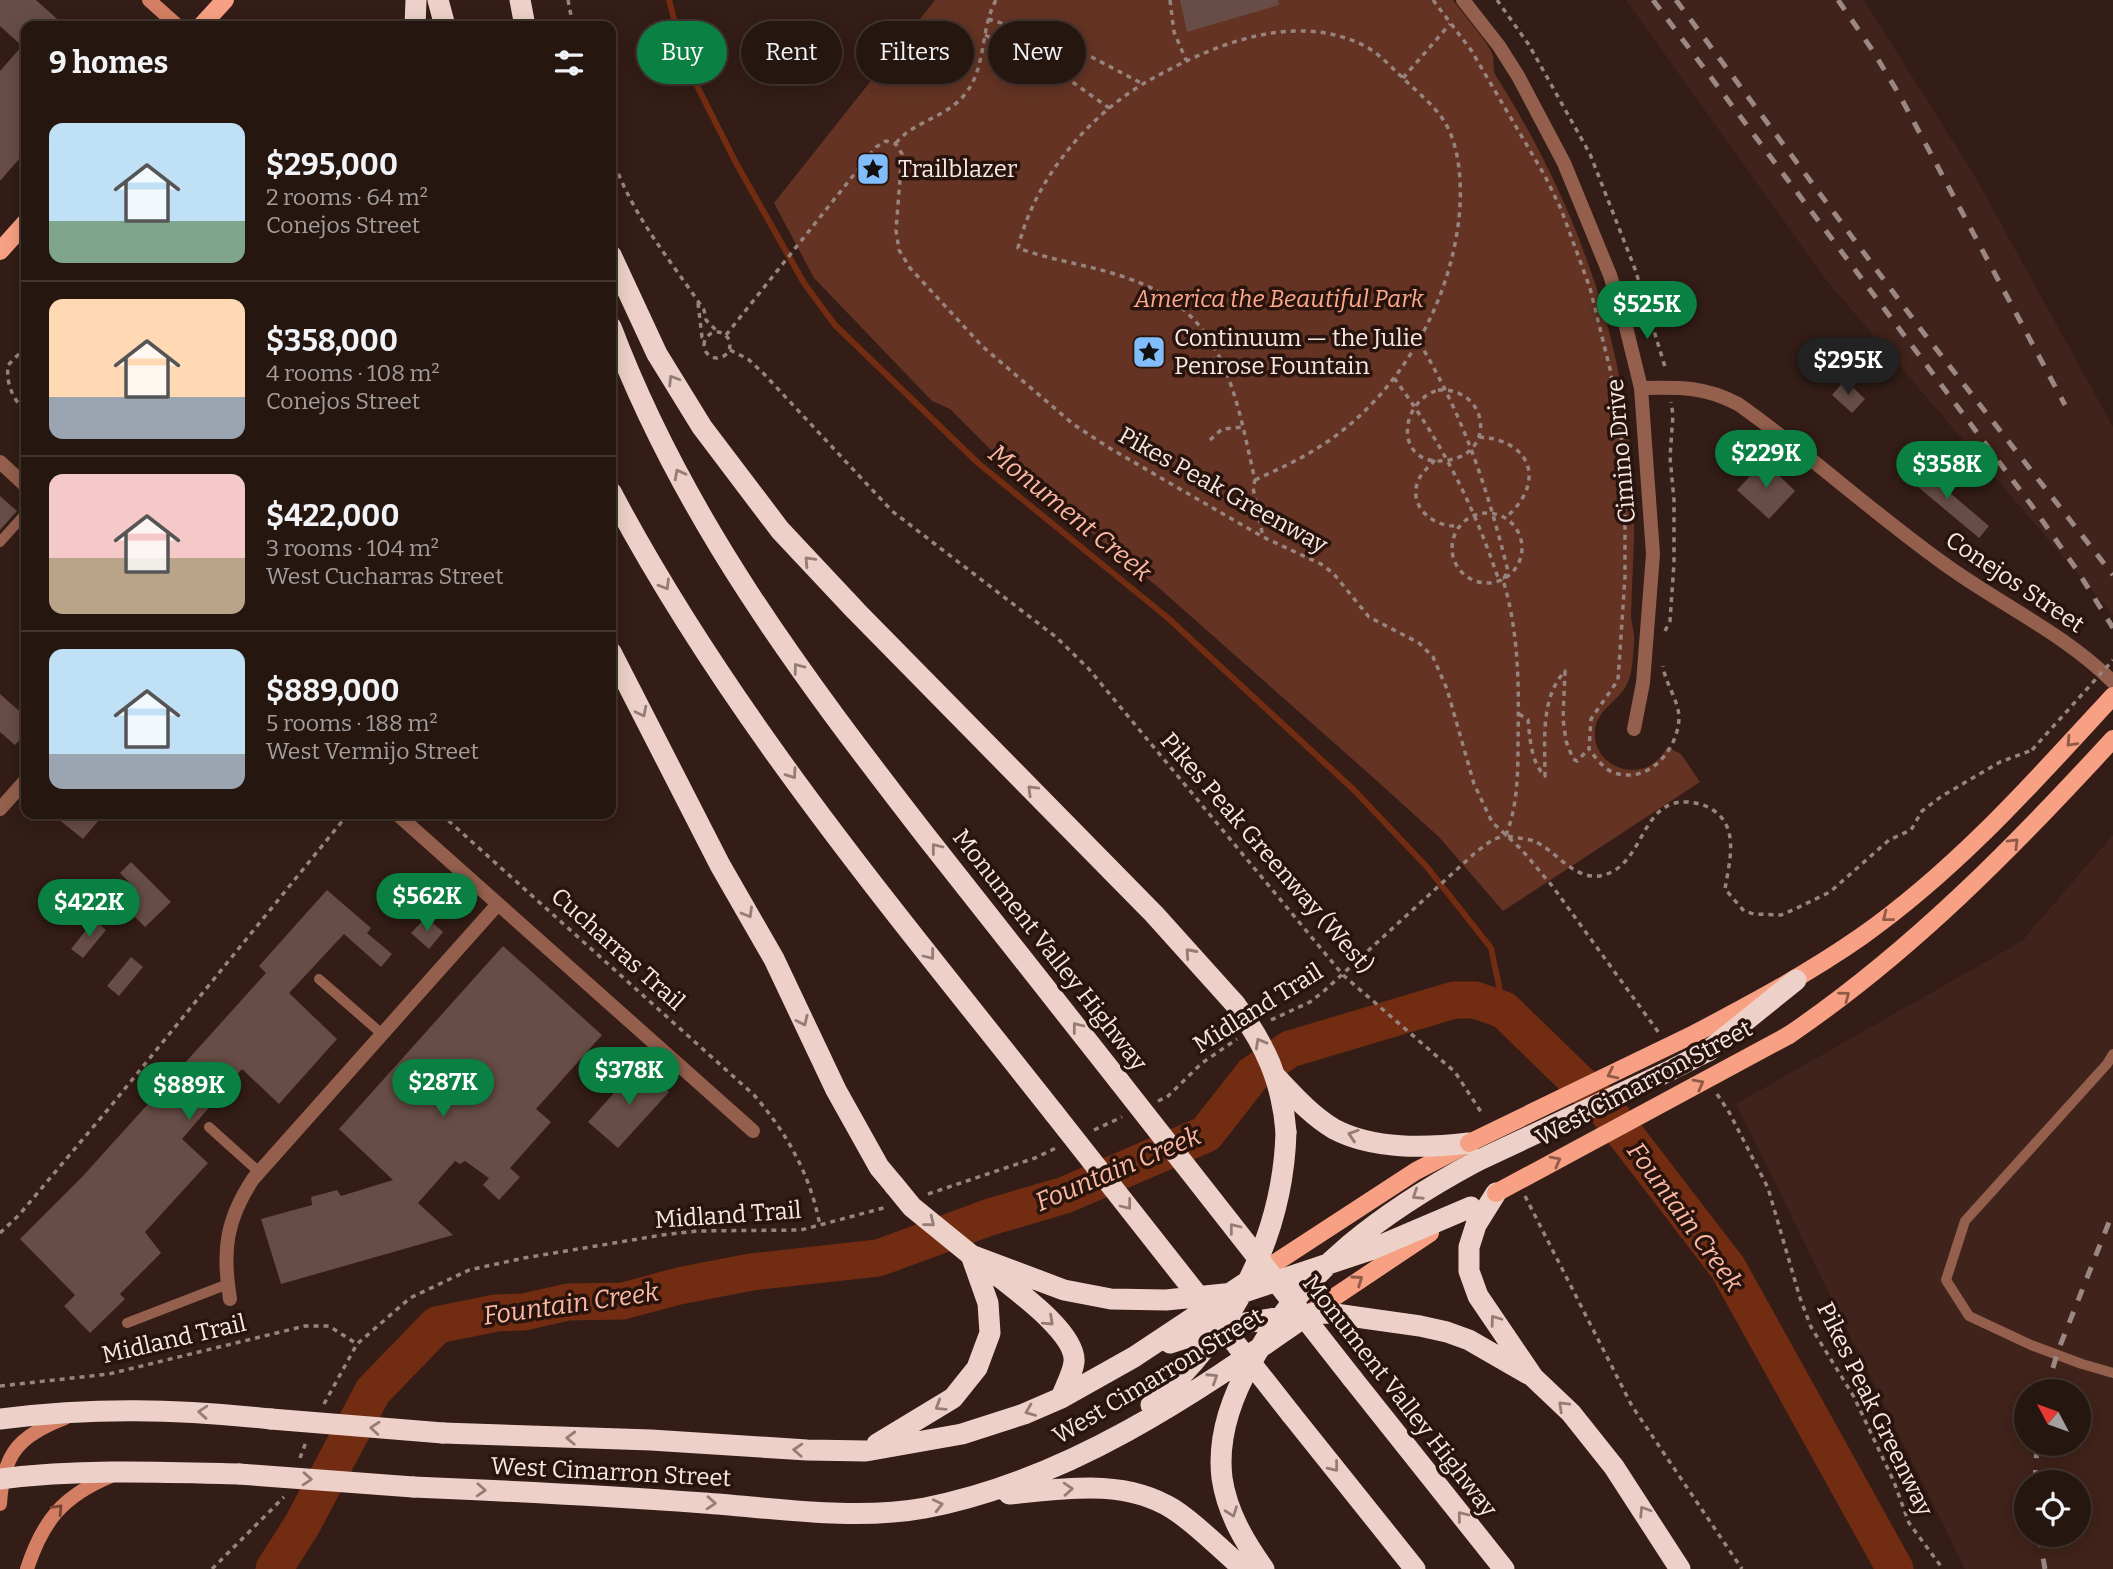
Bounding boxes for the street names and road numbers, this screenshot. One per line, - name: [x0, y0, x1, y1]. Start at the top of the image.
- street label: Cimino Drive: [1601, 378, 1641, 524]
- street label: Pikes Peak Greenway: [1114, 421, 1333, 559]
- street label: Conejos Street: [1940, 525, 2090, 639]
- street label: Pikes Peak Greenway (West): [1155, 727, 1379, 979]
- street label: Monument Valley Highway: [947, 824, 1153, 1077]
- street label: Cucharras Trail: [546, 882, 690, 1016]
- street label: Midland Trail: [1188, 957, 1328, 1059]
- street label: West Cimarron Street: [1531, 1014, 1757, 1152]
- street label: Midland Trail: [654, 1196, 802, 1234]
- street label: Monument Valley Highway: [1297, 1270, 1503, 1523]
- street label: Pikes Peak Greenway: [1811, 1298, 1939, 1521]
- street label: West Cimarron Street: [1048, 1302, 1269, 1450]
- street label: Midland Trail: [99, 1309, 249, 1369]
- street label: West Cimarron Street: [490, 1452, 732, 1492]

